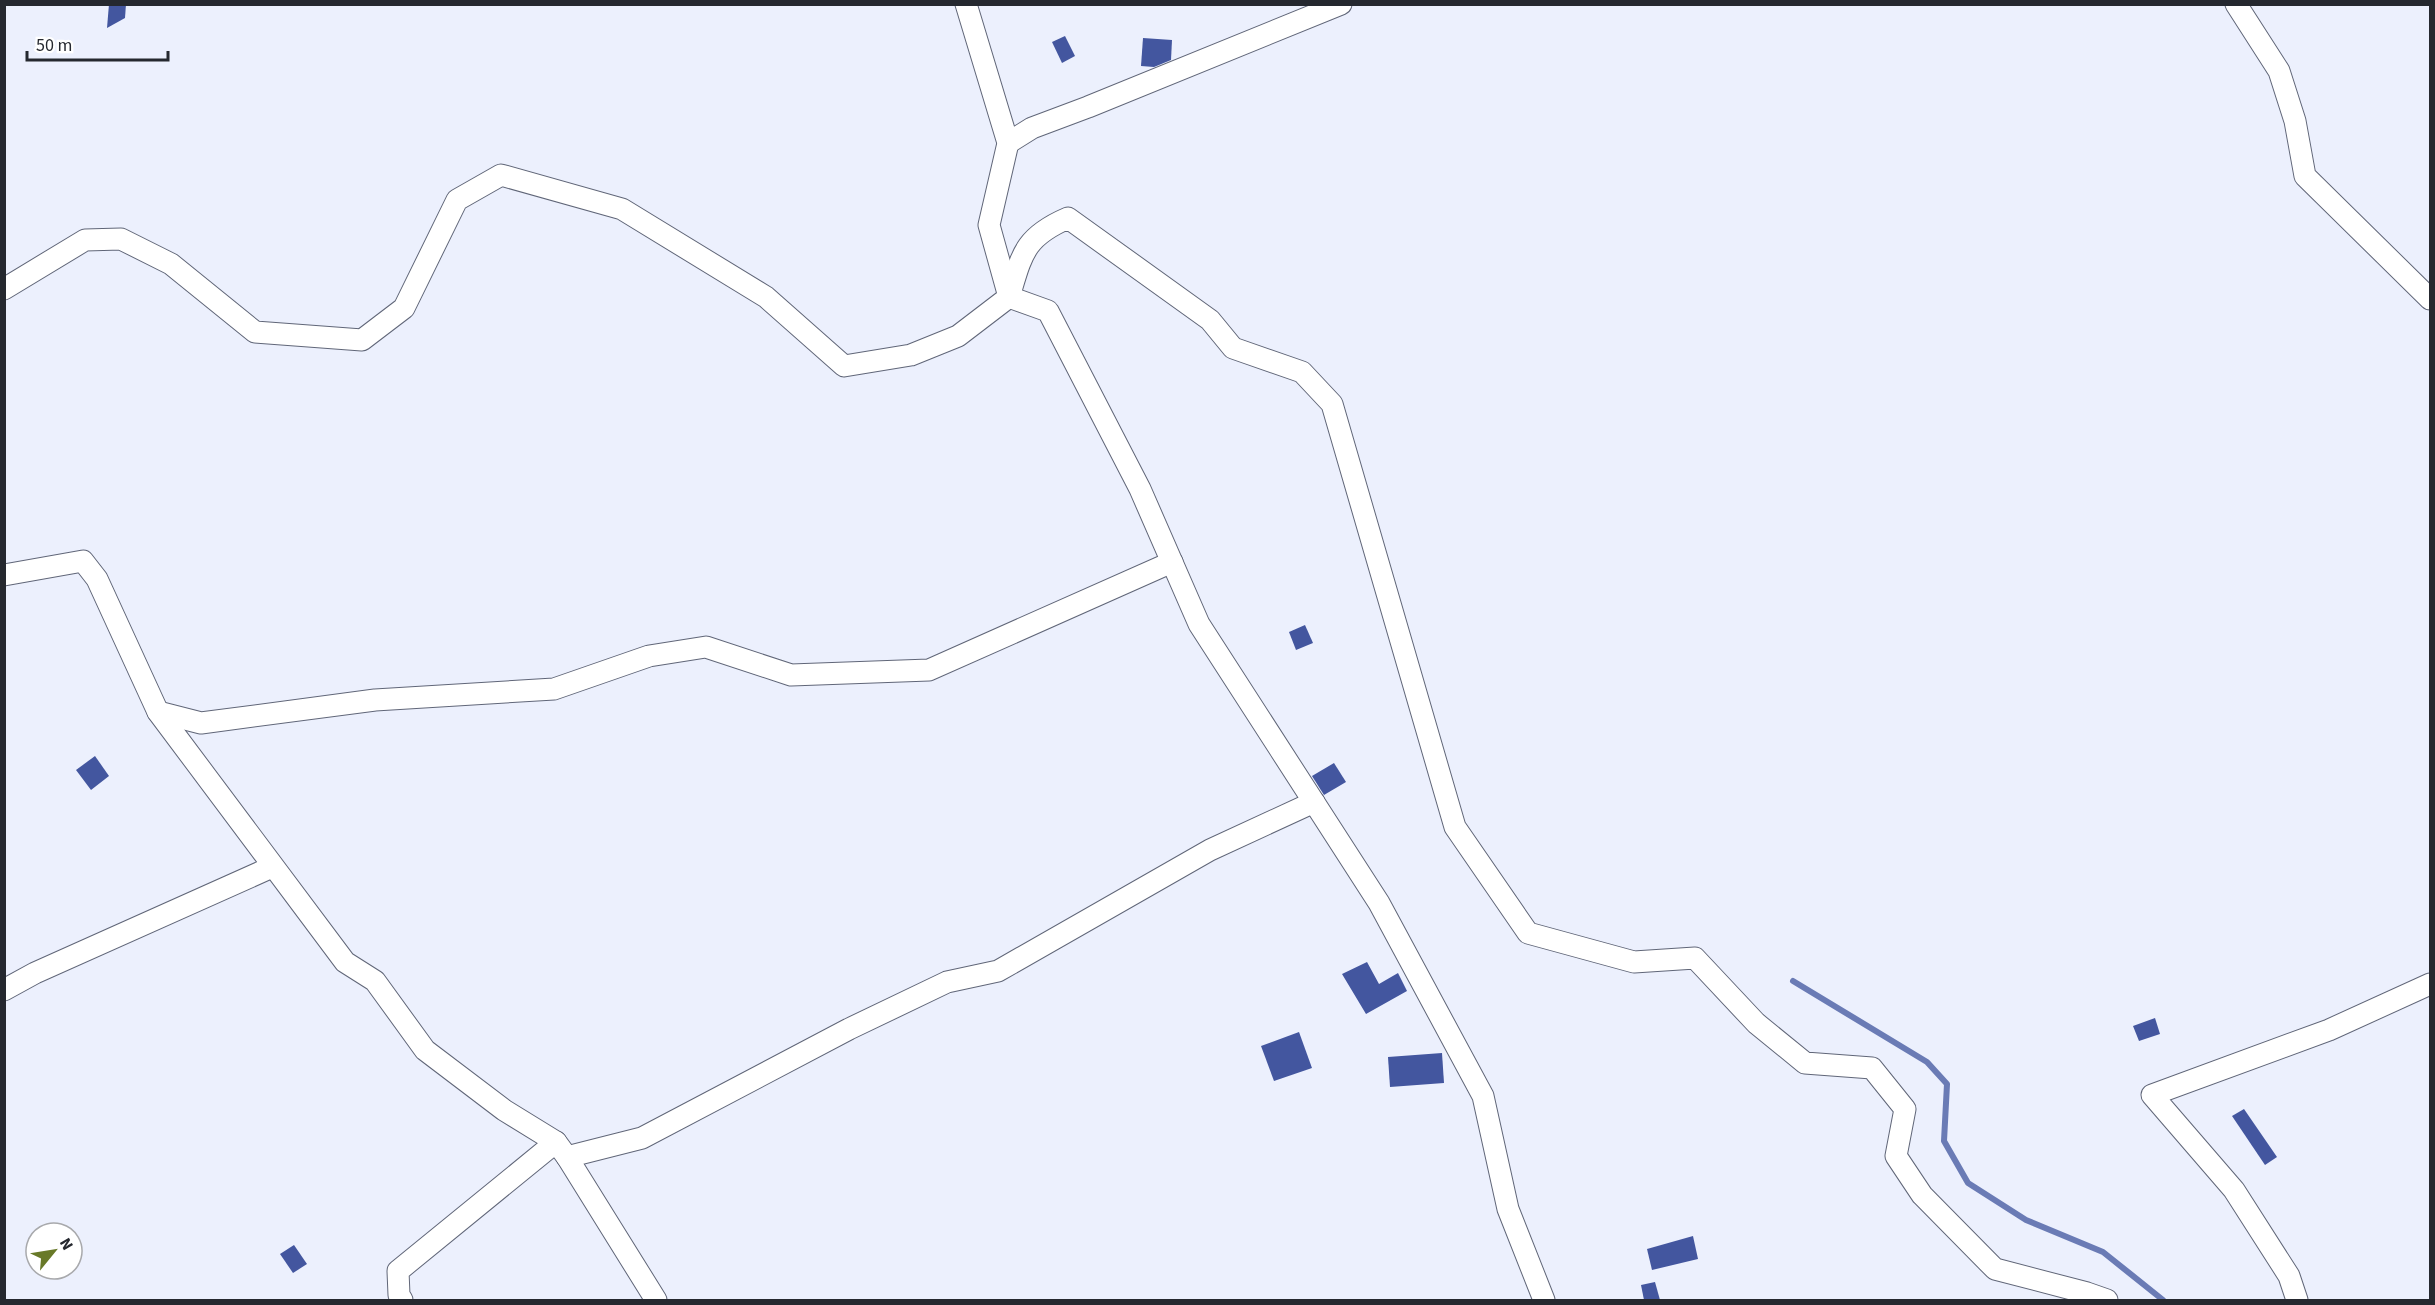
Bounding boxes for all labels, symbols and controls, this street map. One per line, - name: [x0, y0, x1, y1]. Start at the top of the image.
- scale bar: [27, 24, 168, 62]
- text: 50 m: [36, 33, 72, 58]
- north arrow: [24, 1221, 84, 1281]
- text: N: [54, 1234, 78, 1254]

